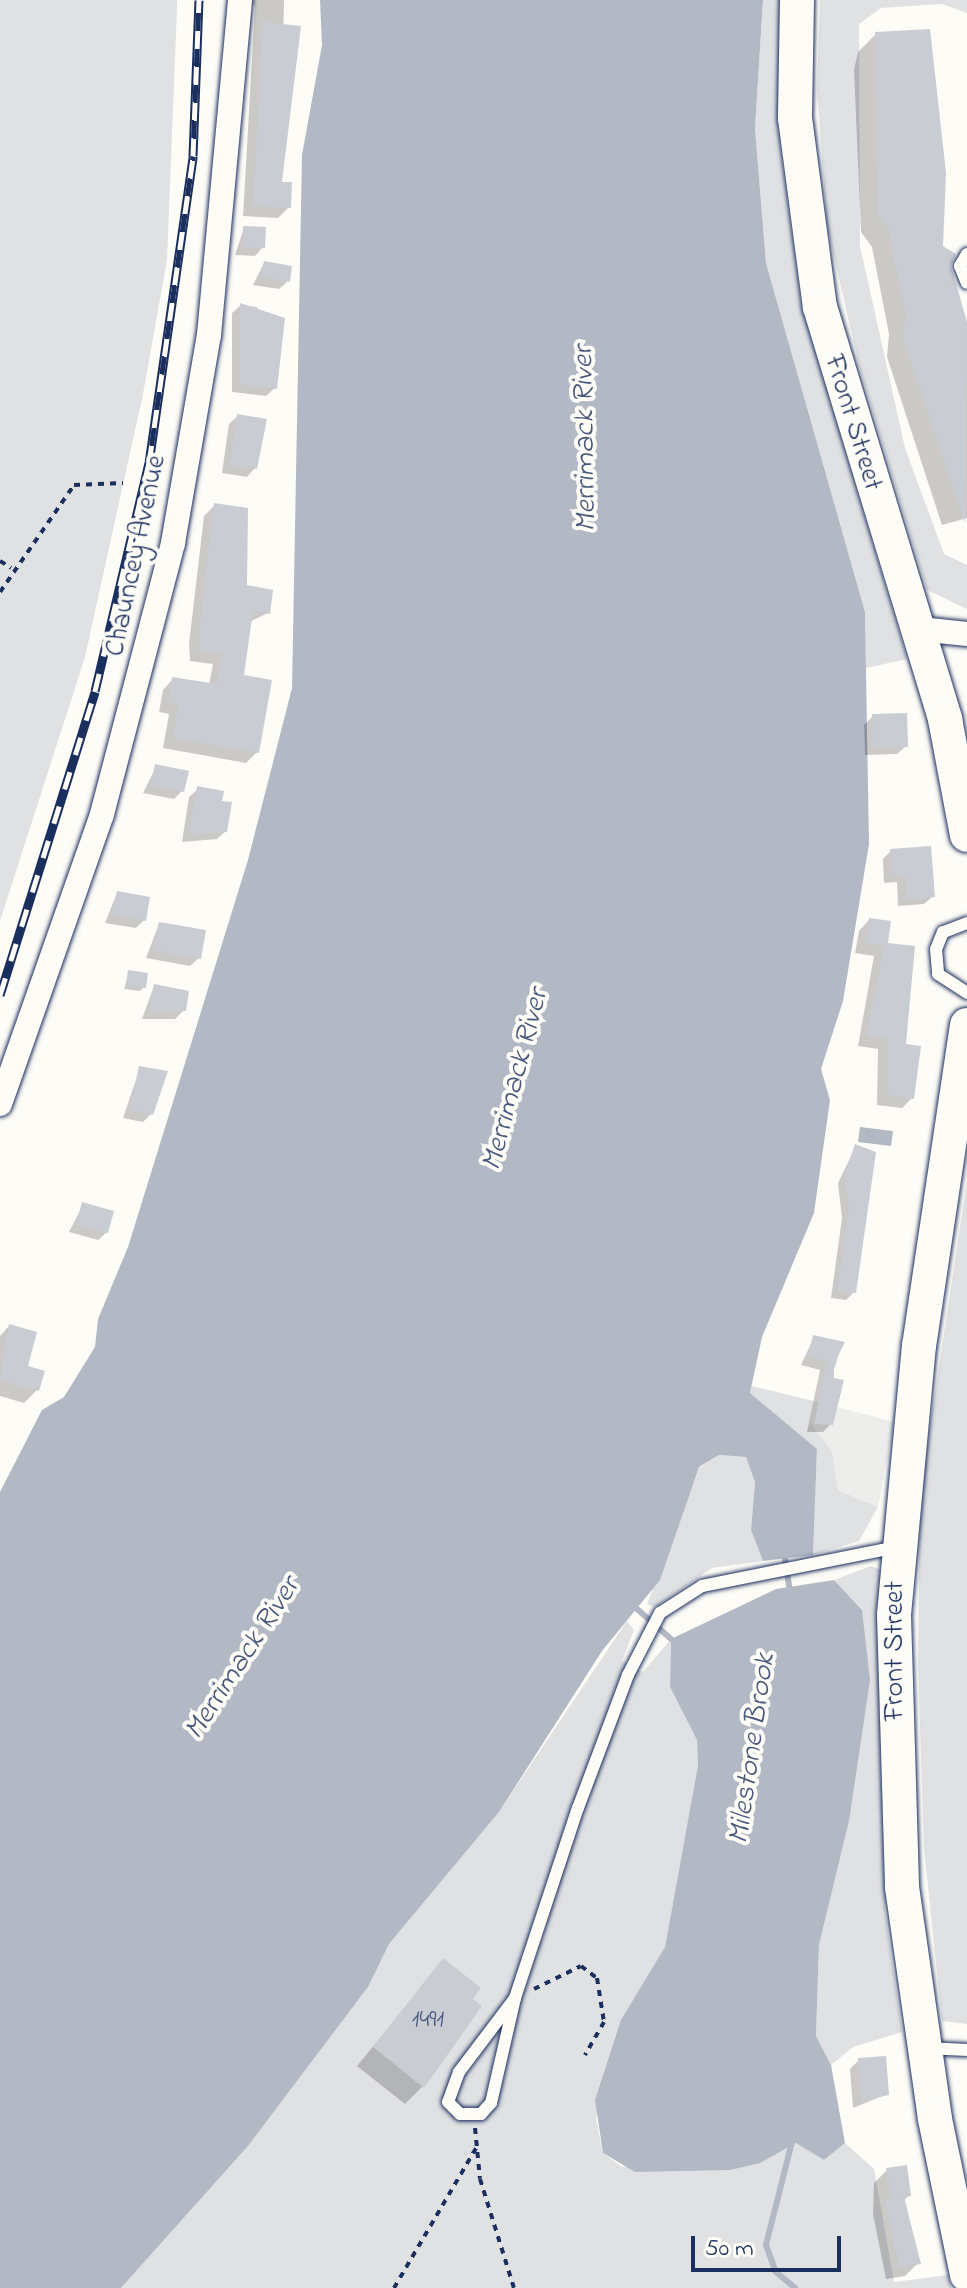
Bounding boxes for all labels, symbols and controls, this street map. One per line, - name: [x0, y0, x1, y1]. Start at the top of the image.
- water label: Merrimack River: [566, 346, 606, 532]
- street label: Front Street: [815, 351, 889, 495]
- street label: Chauncey Avenue: [99, 452, 175, 660]
- water label: Merrimack River: [475, 985, 557, 1175]
- water label: Merrimack River: [177, 1571, 309, 1747]
- street label: Front Street: [879, 1581, 913, 1721]
- water label: Milestone Brook: [722, 1652, 784, 1846]
- house number: 1491: [412, 2007, 444, 2035]
- scale bar: [695, 2220, 845, 2270]
- text: 50 m: [705, 2232, 754, 2267]

